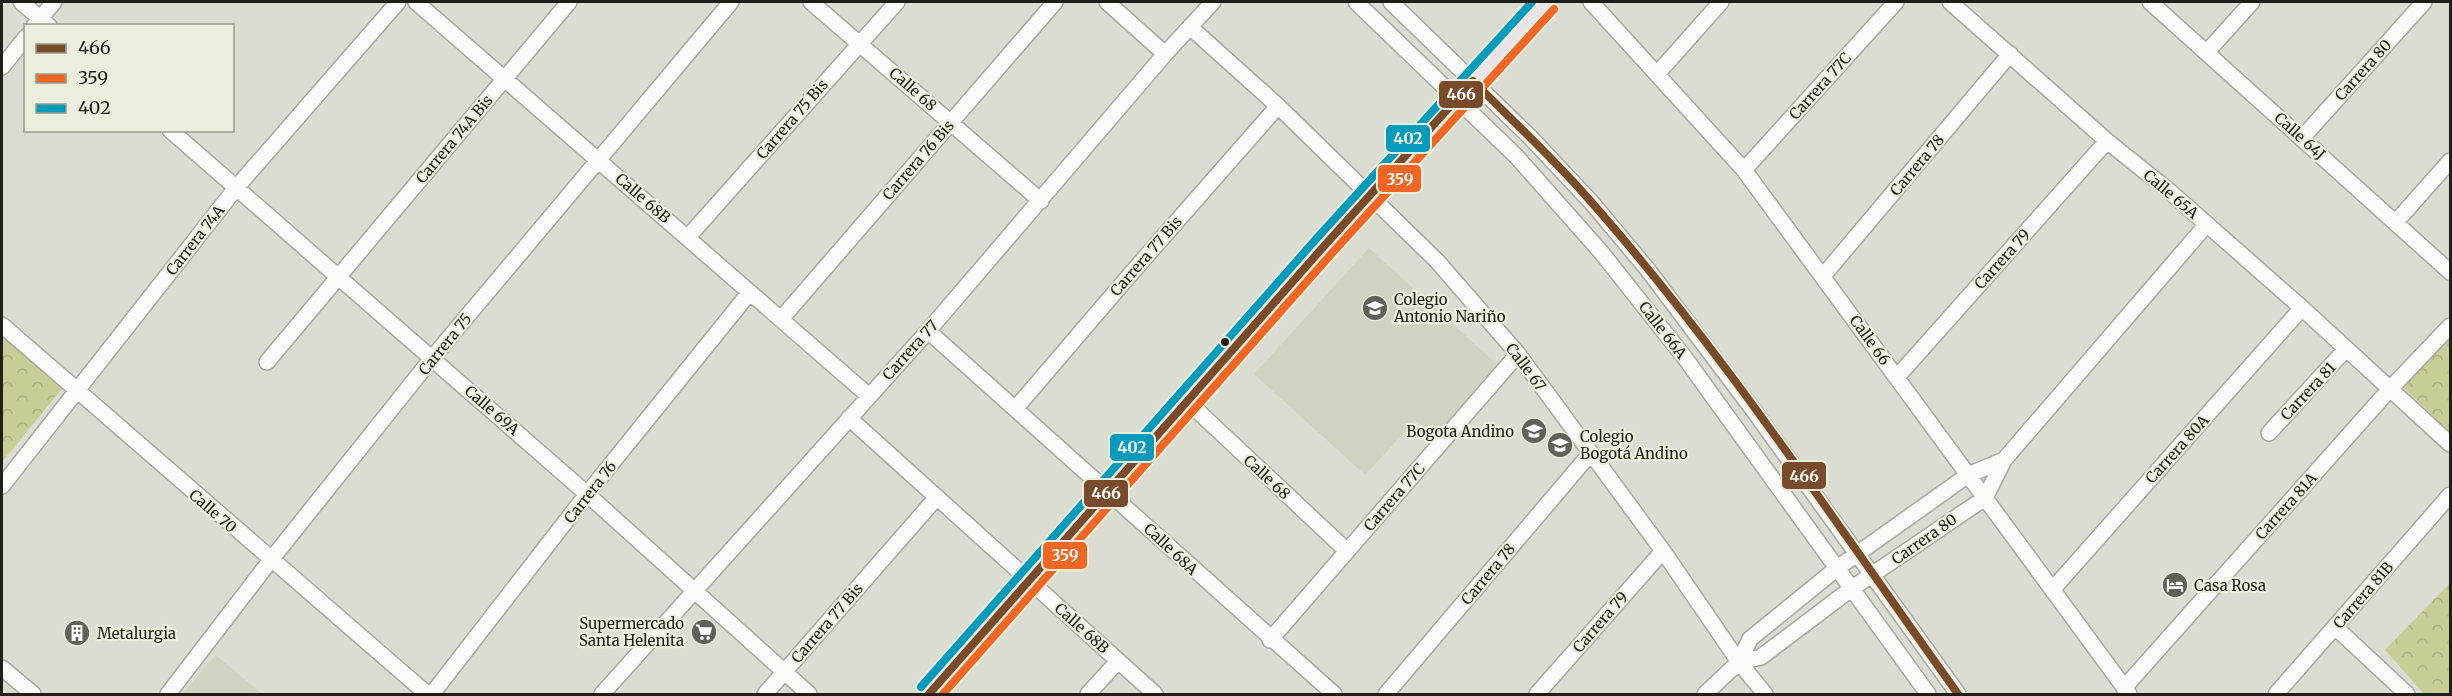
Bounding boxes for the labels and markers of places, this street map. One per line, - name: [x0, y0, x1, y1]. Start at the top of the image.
- place label: Colegio Antonio Nariño: [1393, 290, 1506, 326]
- school or university icon: Colegio Antonio Nariño: [1360, 293, 1390, 323]
- unlabelled marker: [1219, 336, 1231, 348]
- school or university icon: Bogota Andino: [1519, 416, 1549, 446]
- place label: Bogota Andino: [1406, 422, 1514, 441]
- place label: Colegio Bogotá Andino: [1580, 427, 1688, 463]
- school or university icon: Colegio Bogotá Andino: [1545, 430, 1575, 460]
- hotel icon: Casa Rosa: [2160, 570, 2190, 600]
- place label: Casa Rosa: [2194, 576, 2266, 595]
- place label: Supermercado Santa Helenita: [579, 614, 684, 650]
- supermarket icon: Supermercado Santa Helenita: [689, 617, 719, 647]
- building icon: Metalurgia: [62, 618, 92, 648]
- place label: Metalurgia: [97, 624, 176, 643]

